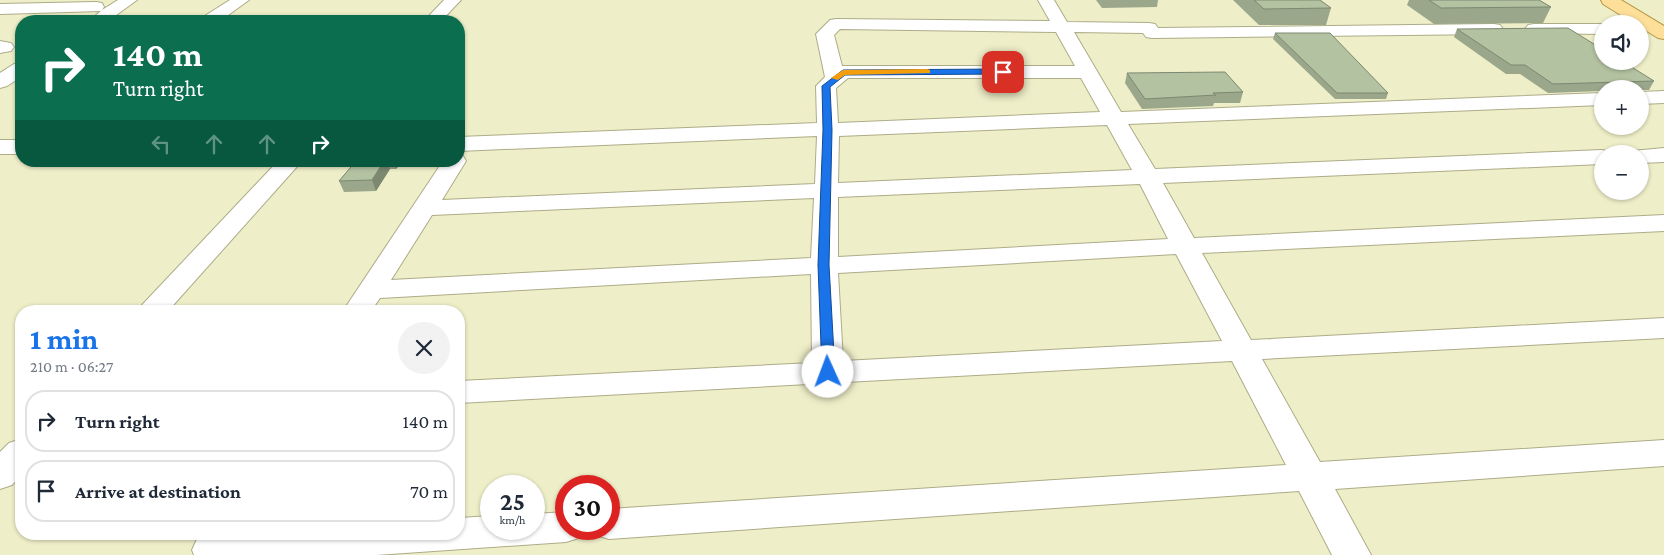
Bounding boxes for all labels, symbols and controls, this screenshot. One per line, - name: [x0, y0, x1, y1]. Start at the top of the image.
- map controls: [1594, 15, 1649, 200]
- button: sound: [1594, 15, 1649, 70]
- icon: right: [30, 35, 95, 100]
- text: 140 m: [113, 35, 203, 74]
- pin: [982, 51, 1024, 93]
- icon: arrive: [989, 58, 1017, 86]
- text: Turn right: [113, 76, 204, 101]
- button: +: [1594, 80, 1649, 135]
- icon: left: [147, 130, 175, 158]
- icon: ahead: [200, 130, 228, 158]
- icon: ahead: [253, 130, 281, 158]
- icon: right: [306, 130, 334, 158]
- button: −: [1594, 145, 1649, 200]
- text: 1 min: [30, 322, 98, 355]
- button: close: [398, 322, 450, 374]
- position arrow: [801, 345, 853, 397]
- text: 210 m · 06:27: [30, 358, 113, 375]
- icon: right: [32, 407, 60, 435]
- text: Turn right: [75, 411, 160, 432]
- text: 140 m: [402, 411, 448, 432]
- speed limit sign: 30: [555, 475, 620, 540]
- icon: arrive: [32, 477, 60, 505]
- text: Arrive at destination: [75, 481, 241, 502]
- text: 70 m: [410, 481, 448, 502]
- text: 25: [500, 488, 525, 515]
- text: km/h: [500, 513, 525, 527]

